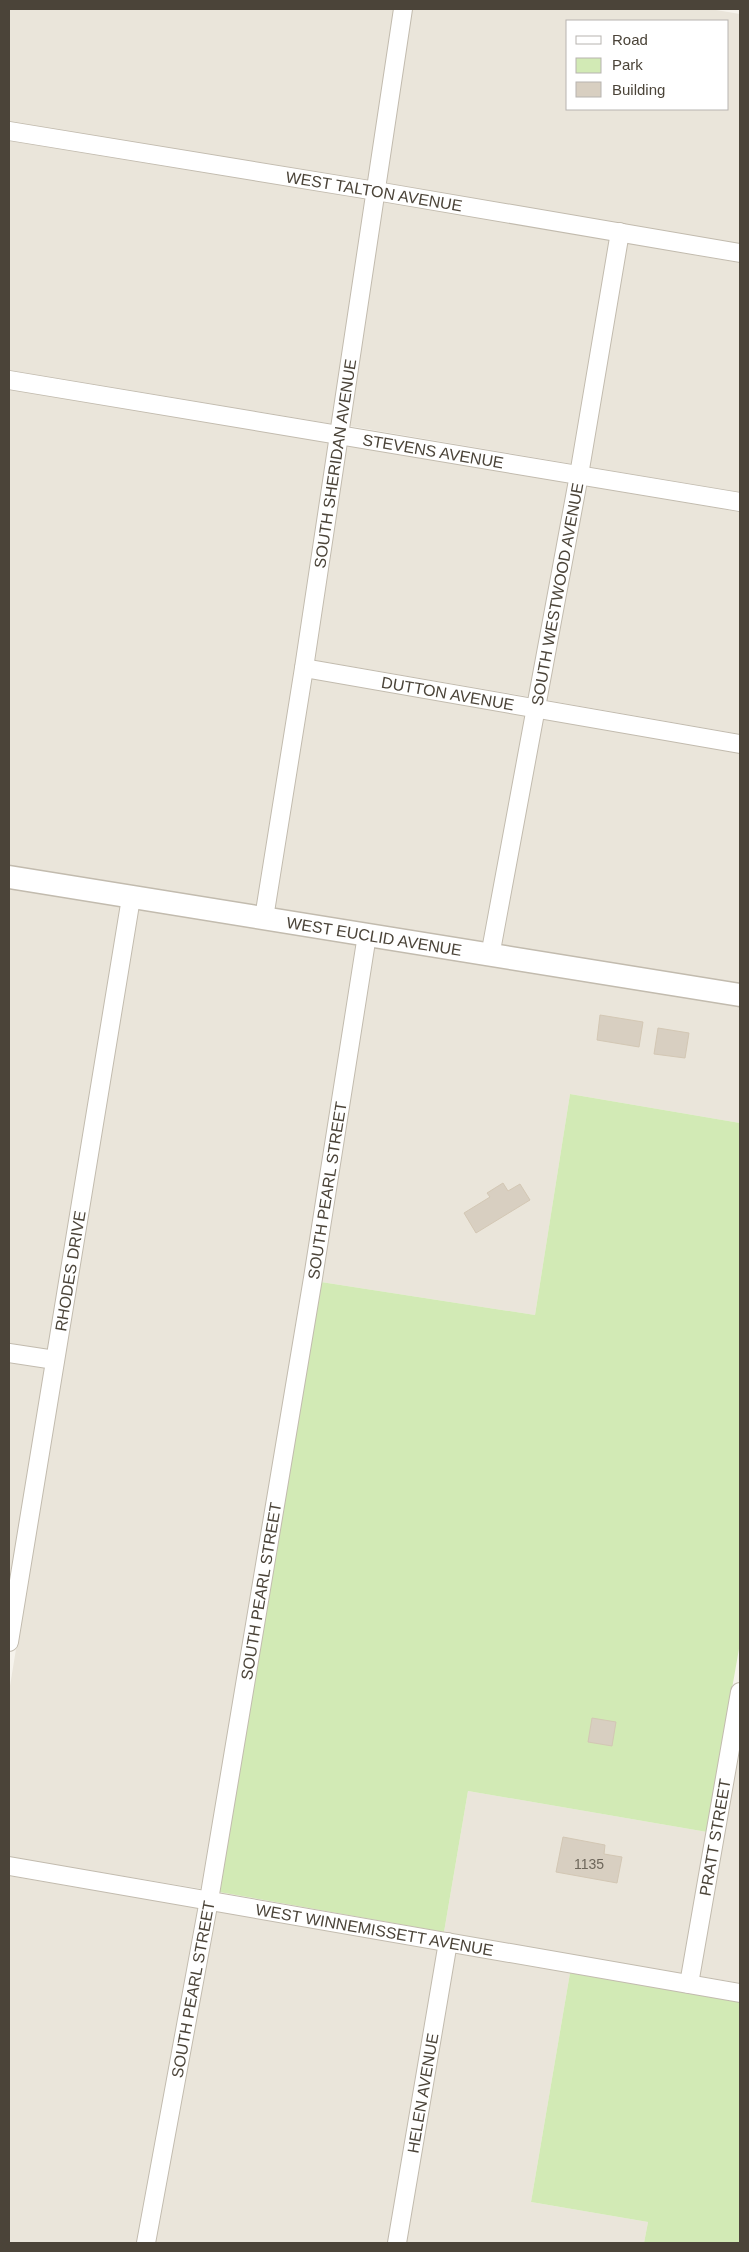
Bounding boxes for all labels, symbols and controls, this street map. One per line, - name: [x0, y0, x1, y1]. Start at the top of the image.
- legend: [566, 20, 729, 110]
- text: Road: [612, 31, 648, 48]
- text: Park: [612, 56, 643, 73]
- text: Building: [612, 81, 665, 98]
- street label: WEST TALTON AVENUE: [285, 168, 464, 214]
- street label: SOUTH SHERIDAN AVENUE: [311, 358, 359, 569]
- street label: STEVENS AVENUE: [361, 431, 505, 471]
- street label: SOUTH WESTWOOD AVENUE: [528, 481, 586, 707]
- street label: DUTTON AVENUE: [380, 673, 516, 713]
- street label: WEST EUCLID AVENUE: [285, 913, 463, 958]
- street label: SOUTH PEARL STREET: [304, 1100, 349, 1281]
- street label: RHODES DRIVE: [52, 1209, 88, 1332]
- street label: SOUTH PEARL STREET: [237, 1501, 284, 1681]
- street label: PRATT STREET: [696, 1777, 733, 1897]
- house number: 1135: [574, 1856, 604, 1872]
- street label: SOUTH PEARL STREET: [168, 1899, 217, 2079]
- street label: WEST WINNEMISSETT AVENUE: [254, 1901, 495, 1959]
- street label: HELEN AVENUE: [404, 2032, 441, 2154]

